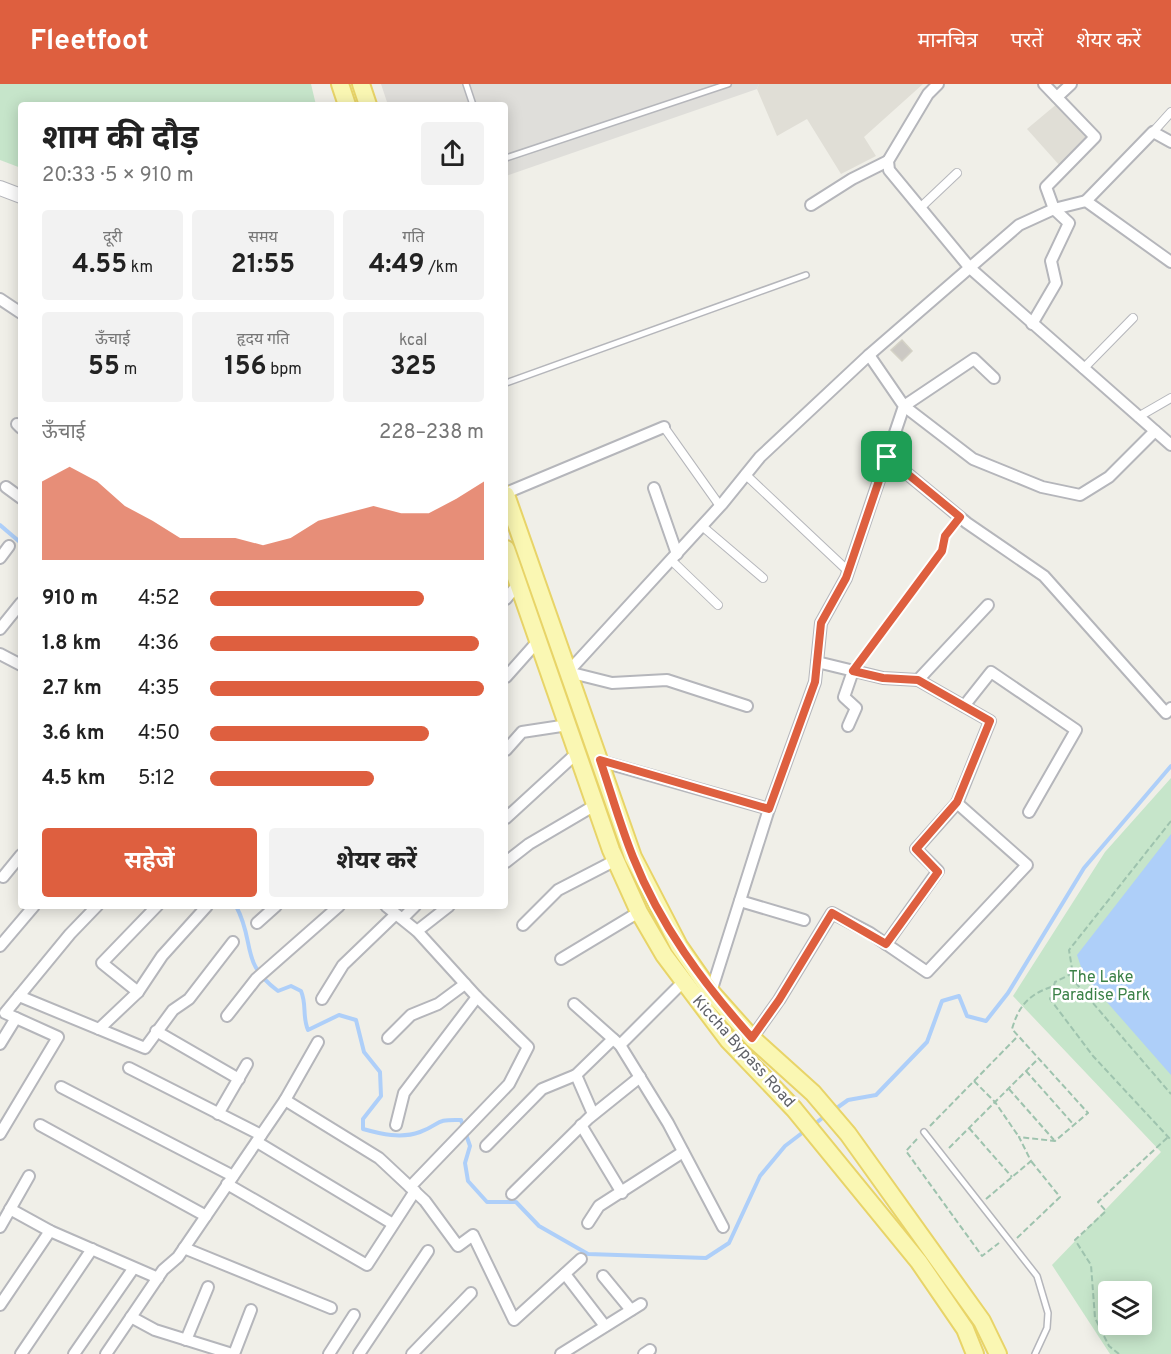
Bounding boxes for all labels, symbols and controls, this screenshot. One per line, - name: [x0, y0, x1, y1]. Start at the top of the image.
- text: Fleetfoot: [30, 24, 149, 60]
- text: मानचित्र: [918, 28, 978, 55]
- text: परतें: [1011, 28, 1043, 55]
- text: शेयर करें: [1076, 28, 1141, 55]
- text: शाम की दौड़: [42, 119, 199, 161]
- button: share: [421, 122, 484, 185]
- text: 20:33 · 5 × 910 m: [42, 163, 194, 189]
- text: दूरी: [103, 228, 122, 248]
- text: समय: [248, 228, 278, 248]
- text: गति: [402, 228, 424, 248]
- text: 4.55: [72, 249, 127, 282]
- text: 21:55: [231, 249, 295, 282]
- text: 4:49: [369, 249, 424, 282]
- text: km: [127, 258, 153, 278]
- text: /km: [424, 258, 458, 278]
- text: ऊँचाई: [95, 330, 130, 350]
- text: हृदय गति: [237, 330, 289, 350]
- text: kcal: [399, 331, 428, 351]
- text: 55: [88, 351, 120, 384]
- text: 156: [224, 351, 267, 384]
- text: 325: [390, 351, 437, 384]
- text: m: [120, 360, 137, 380]
- text: bpm: [267, 360, 302, 380]
- text: ऊँचाई: [42, 420, 85, 446]
- text: 228–238 m: [379, 420, 484, 446]
- pin: [861, 431, 912, 482]
- icon: arrive: [870, 440, 903, 473]
- text: 910 m: [42, 586, 98, 612]
- text: 4:52: [138, 586, 179, 612]
- text: 1.8 km: [42, 631, 101, 657]
- text: 4:36: [138, 631, 179, 657]
- text: 2.7 km: [42, 676, 102, 702]
- text: 4:35: [138, 676, 179, 702]
- text: 3.6 km: [42, 721, 104, 747]
- text: 4:50: [138, 721, 180, 747]
- text: 4.5 km: [42, 766, 106, 792]
- text: 5:12: [138, 766, 175, 792]
- button: सहेजें: [42, 828, 257, 897]
- button: शेयर करें: [269, 828, 484, 897]
- park label: The Lake Paradise Park: [1052, 968, 1150, 1006]
- street label: Kiccha Bypass Road: [687, 992, 799, 1112]
- map controls: [1098, 1281, 1152, 1335]
- button: layers: [1098, 1281, 1152, 1335]

